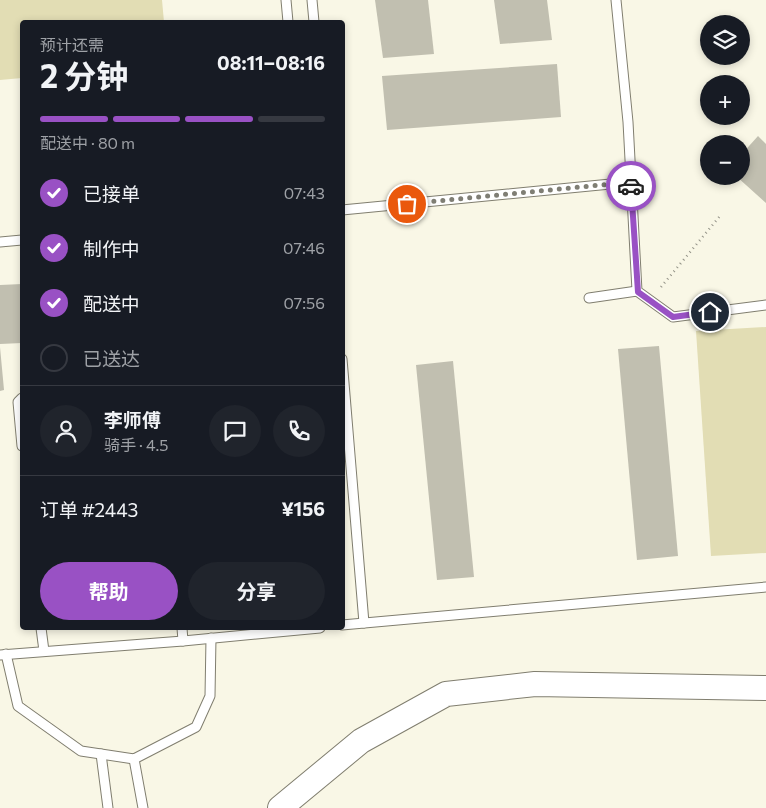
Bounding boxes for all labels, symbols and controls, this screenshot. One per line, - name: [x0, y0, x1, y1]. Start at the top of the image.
- map controls: [700, 15, 750, 185]
- button: layers: [700, 15, 750, 65]
- text: 预计还需: [40, 35, 104, 54]
- text: 08:11–08:16: [217, 51, 325, 74]
- text: 2 分钟: [40, 55, 128, 95]
- button: +: [700, 75, 750, 125]
- text: 配送中 · 80 m: [40, 133, 135, 152]
- button: −: [700, 135, 750, 185]
- courier: [606, 161, 656, 211]
- icon: car: [617, 172, 645, 200]
- icon: check: [40, 179, 68, 207]
- text: 已接单: [83, 182, 140, 205]
- text: 07:43: [284, 183, 325, 202]
- pin: [386, 183, 428, 225]
- icon: bag: [393, 190, 421, 218]
- icon: check: [40, 234, 68, 262]
- text: 制作中: [83, 237, 140, 260]
- text: 07:46: [283, 238, 325, 257]
- icon: check: [40, 289, 68, 317]
- pin: [689, 291, 731, 333]
- text: 配送中: [83, 292, 140, 315]
- text: 07:56: [283, 293, 325, 312]
- icon: home: [696, 298, 724, 326]
- text: 已送达: [83, 347, 140, 370]
- button: person: [40, 405, 92, 457]
- button: chat: [209, 405, 261, 457]
- button: phone: [273, 405, 325, 457]
- text: 李师傅: [104, 408, 161, 431]
- text: 骑手 · 4.5: [104, 435, 168, 454]
- text: ¥156: [281, 497, 325, 520]
- text: 订单 #2443: [40, 498, 138, 521]
- button: 帮助: [40, 562, 178, 620]
- button: 分享: [188, 562, 325, 620]

